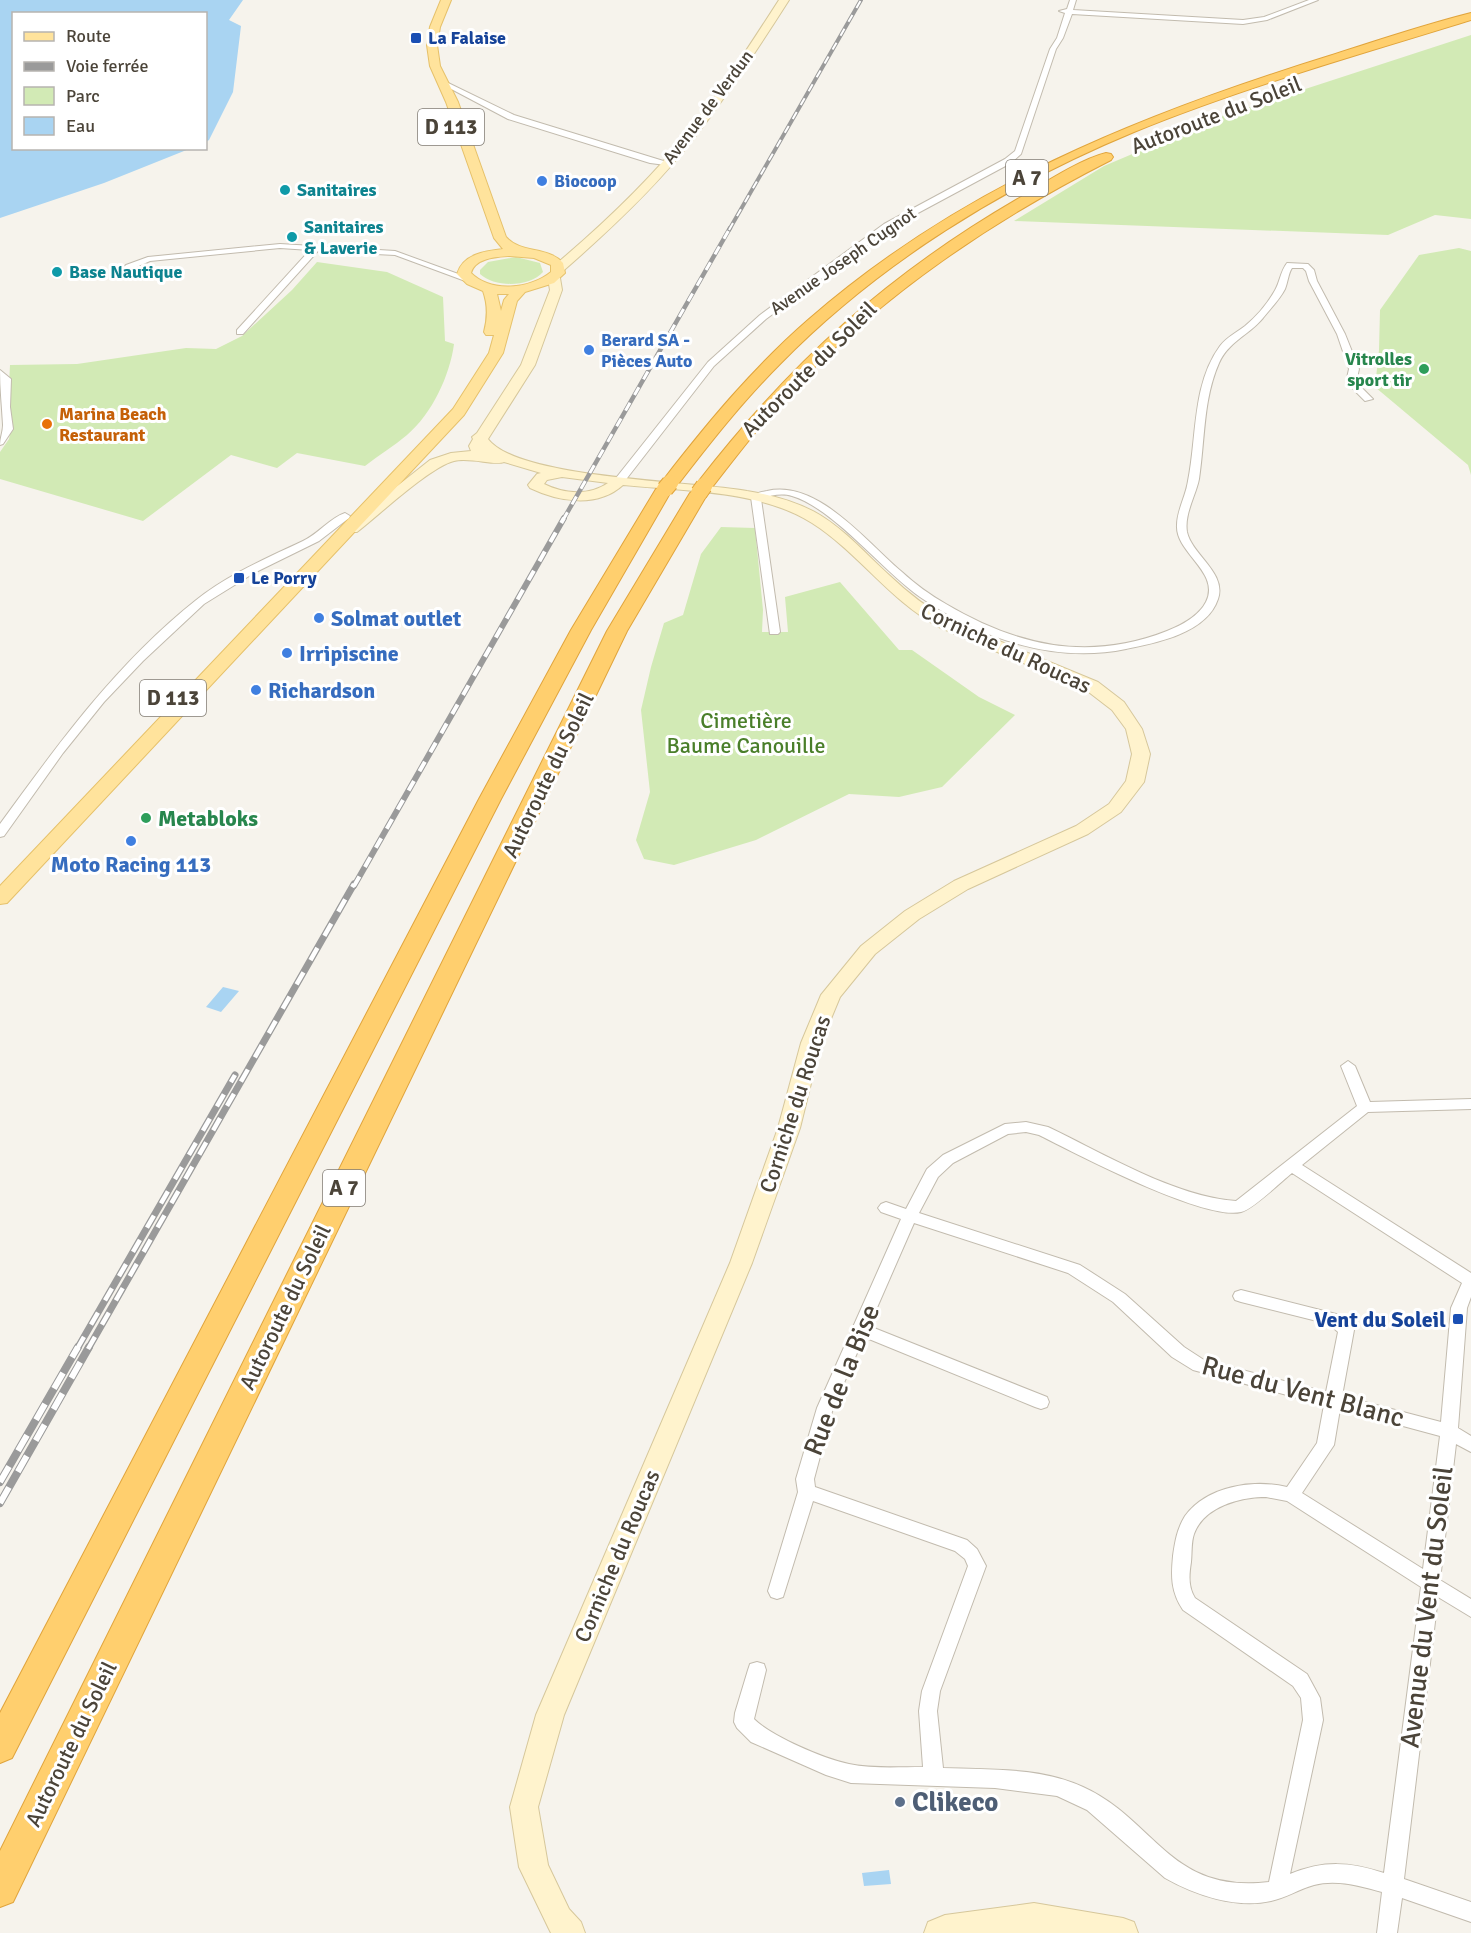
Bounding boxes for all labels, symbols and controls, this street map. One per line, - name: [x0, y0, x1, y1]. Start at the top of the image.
- legend: [12, 12, 207, 150]
- text: Route: [66, 25, 111, 47]
- place label: La Falaise: [428, 27, 506, 49]
- marker: La Falaise: [409, 31, 423, 45]
- street label: Avenue de Verdun: [658, 46, 758, 168]
- text: Voie ferrée: [66, 55, 148, 77]
- street label: Autoroute du Soleil: [1127, 70, 1305, 160]
- text: Parc: [66, 85, 100, 107]
- road number: D 113: [418, 109, 484, 145]
- text: Eau: [66, 115, 95, 137]
- road number: A 7: [1006, 160, 1048, 196]
- place label: Biocoop: [554, 170, 617, 192]
- marker: Biocoop: [535, 174, 549, 188]
- place label: Sanitaires: [297, 179, 377, 201]
- marker: Sanitaires: [278, 183, 292, 197]
- street label: Avenue Joseph Cugnot: [766, 202, 920, 320]
- place label: Sanitaires & Laverie: [304, 216, 384, 259]
- marker: Sanitaires & Laverie: [285, 230, 299, 244]
- place label: Base Nautique: [69, 261, 182, 283]
- marker: Base Nautique: [50, 265, 64, 279]
- street label: Autoroute du Soleil: [736, 296, 882, 442]
- place label: Berard SA - Pièces Auto: [601, 329, 692, 372]
- marker: Berard SA - Pièces Auto: [582, 343, 596, 357]
- place label: Vitrolles sport tir: [1345, 348, 1413, 391]
- marker: Vitrolles sport tir: [1417, 362, 1431, 376]
- place label: Marina Beach Restaurant: [59, 403, 167, 446]
- marker: Marina Beach Restaurant: [40, 417, 54, 431]
- place label: Le Porry: [251, 567, 317, 589]
- marker: Le Porry: [232, 571, 246, 585]
- street label: Corniche du Roucas: [917, 597, 1095, 699]
- place label: Solmat outlet: [331, 605, 461, 632]
- marker: Solmat outlet: [312, 611, 326, 625]
- place label: Irripiscine: [299, 640, 399, 667]
- marker: Irripiscine: [280, 646, 294, 660]
- place label: Richardson: [268, 677, 375, 704]
- road number: D 113: [140, 680, 206, 716]
- marker: Richardson: [249, 683, 263, 697]
- street label: Autoroute du Soleil: [496, 688, 600, 862]
- park label: Cimetière Baume Canouille: [667, 707, 826, 759]
- place label: Metabloks: [158, 805, 258, 832]
- marker: Metabloks: [139, 811, 153, 825]
- marker: Moto Racing 113: [124, 834, 138, 848]
- place label: Moto Racing 113: [51, 851, 211, 878]
- street label: Corniche du Roucas: [754, 1012, 836, 1196]
- road number: A 7: [323, 1170, 365, 1206]
- street label: Autoroute du Soleil: [233, 1220, 337, 1394]
- street label: Rue de la Bise: [797, 1300, 887, 1460]
- place label: Vent du Soleil: [1314, 1306, 1446, 1333]
- marker: Vent du Soleil: [1451, 1312, 1465, 1326]
- street label: Rue du Vent Blanc: [1198, 1349, 1408, 1435]
- street label: Avenue du Vent du Soleil: [1393, 1464, 1461, 1750]
- street label: Corniche du Roucas: [568, 1466, 666, 1646]
- street label: Autoroute du Soleil: [19, 1657, 123, 1831]
- place label: Clikeco: [912, 1786, 998, 1819]
- marker: Clikeco: [893, 1795, 907, 1809]

